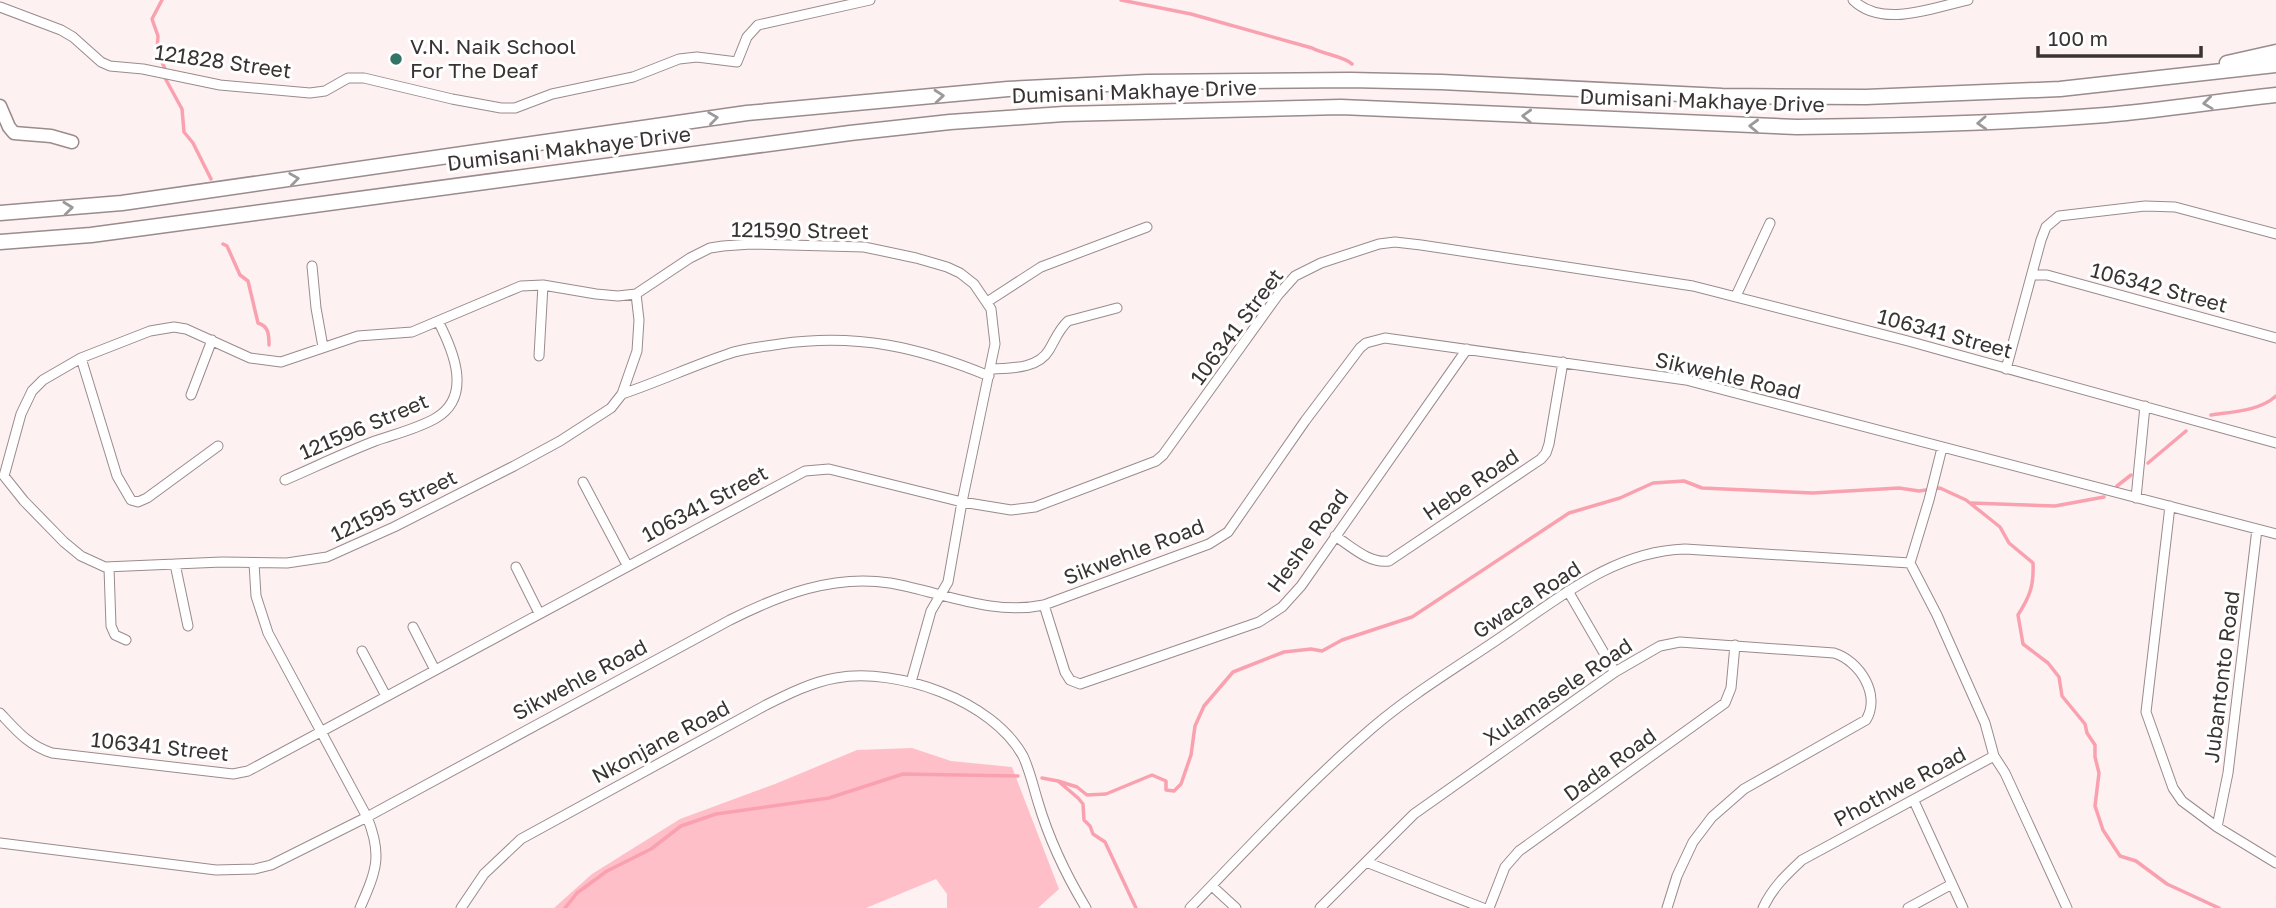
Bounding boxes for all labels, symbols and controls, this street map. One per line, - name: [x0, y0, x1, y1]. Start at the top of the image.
- scale bar: [2038, 14, 2201, 58]
- text: 100 m: [2048, 25, 2108, 51]
- place label: V.N. Naik School For The Deaf: [410, 33, 576, 83]
- street label: 121828 Street: [153, 39, 293, 83]
- marker: V.N. Naik School For The Deaf: [388, 51, 404, 67]
- street label: Dumisani Makhaye Drive: [1011, 74, 1257, 108]
- street label: Dumisani Makhaye Drive: [1579, 83, 1825, 117]
- one-way arrow: [933, 88, 945, 103]
- one-way arrow: [2202, 95, 2214, 110]
- one-way arrow: [1521, 109, 1532, 124]
- one-way arrow: [707, 111, 719, 126]
- one-way arrow: [1976, 115, 1987, 130]
- one-way arrow: [1749, 118, 1760, 133]
- street label: Dumisani Makhaye Drive: [446, 120, 692, 176]
- one-way arrow: [288, 171, 300, 186]
- one-way arrow: [63, 201, 74, 216]
- street label: 121590 Street: [731, 216, 869, 244]
- street label: 106342 Street: [2088, 256, 2231, 318]
- street label: 106341 Street: [1184, 263, 1288, 390]
- street label: 106341 Street: [1875, 303, 2016, 364]
- street label: Sikwehle Road: [1653, 346, 1803, 404]
- street label: 121596 Street: [295, 387, 432, 465]
- street label: Hebe Road: [1418, 443, 1523, 526]
- street label: 106341 Street: [637, 459, 772, 547]
- street label: 121595 Street: [326, 463, 461, 547]
- street label: Heshe Road: [1261, 484, 1353, 597]
- street label: Sikwehle Road: [1060, 512, 1208, 590]
- street label: Gwaca Road: [1468, 555, 1585, 644]
- street label: Jubantonto Road: [2198, 589, 2244, 764]
- street label: Xulamasele Road: [1478, 632, 1637, 751]
- street label: Sikwehle Road: [508, 633, 651, 725]
- street label: Nkonjane Road: [587, 694, 734, 788]
- street label: Dada Road: [1558, 722, 1661, 806]
- street label: 106341 Street: [90, 726, 230, 766]
- street label: Phothwe Road: [1829, 740, 1970, 832]

